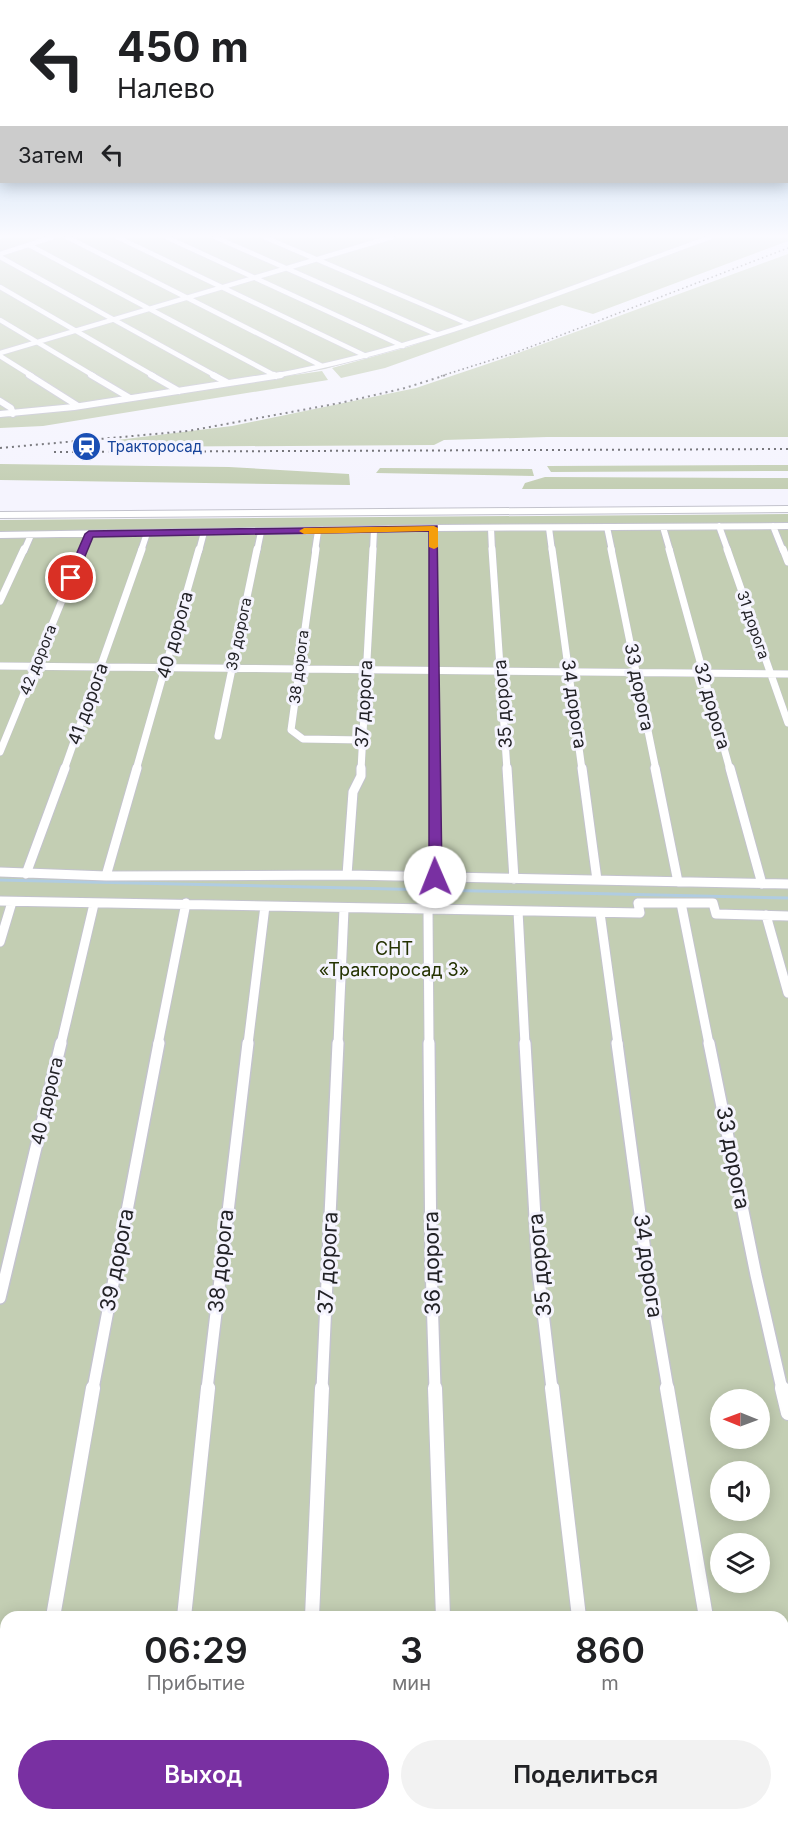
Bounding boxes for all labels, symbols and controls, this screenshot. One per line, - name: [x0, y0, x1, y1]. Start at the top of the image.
- text: 450 m: [117, 21, 249, 72]
- icon: left: [18, 24, 96, 102]
- text: Налево: [117, 72, 215, 105]
- icon: left: [96, 138, 129, 171]
- text: Затем: [18, 142, 84, 168]
- station icon: Тракторосад: [70, 431, 102, 463]
- place label: Тракторосад: [107, 437, 202, 456]
- pin: [45, 552, 96, 603]
- icon: arrive: [54, 561, 87, 594]
- street label: 31 дорога: [733, 588, 774, 662]
- street label: 40 дорога: [152, 589, 197, 681]
- street label: 39 дорога: [221, 596, 256, 672]
- street label: 42 дорога: [15, 622, 60, 698]
- street label: 38 дорога: [285, 629, 312, 705]
- street label: 33 дорога: [621, 641, 658, 733]
- street label: 34 дорога: [558, 658, 591, 750]
- street label: 37 дорога: [351, 659, 376, 749]
- street label: 35 дорога: [489, 659, 516, 749]
- street label: 41 дорога: [63, 660, 112, 748]
- street label: 32 дорога: [690, 660, 735, 752]
- position arrow: [403, 845, 467, 909]
- park label: СНТ «Тракторосад 3»: [319, 938, 469, 980]
- street label: 40 дорога: [26, 1055, 67, 1147]
- street label: 33 дорога: [711, 1104, 756, 1211]
- street label: 39 дорога: [94, 1206, 139, 1313]
- street label: 38 дорога: [203, 1208, 238, 1314]
- street label: 37 дорога: [312, 1211, 343, 1315]
- street label: 36 дорога: [418, 1211, 445, 1315]
- street label: 35 дорога: [523, 1212, 556, 1318]
- street label: 34 дорога: [629, 1212, 668, 1319]
- north arrow: [710, 1389, 770, 1449]
- map controls: [710, 1389, 770, 1593]
- button: sound: [710, 1461, 770, 1521]
- button: layers: [710, 1533, 770, 1593]
- text: 06:29: [144, 1628, 248, 1672]
- text: 3: [400, 1628, 423, 1672]
- text: 860: [575, 1628, 645, 1672]
- text: Прибытие: [147, 1671, 245, 1695]
- text: мин: [392, 1671, 431, 1695]
- text: m: [601, 1671, 619, 1695]
- button: Выход: [18, 1740, 389, 1809]
- button: Поделиться: [401, 1740, 771, 1809]

